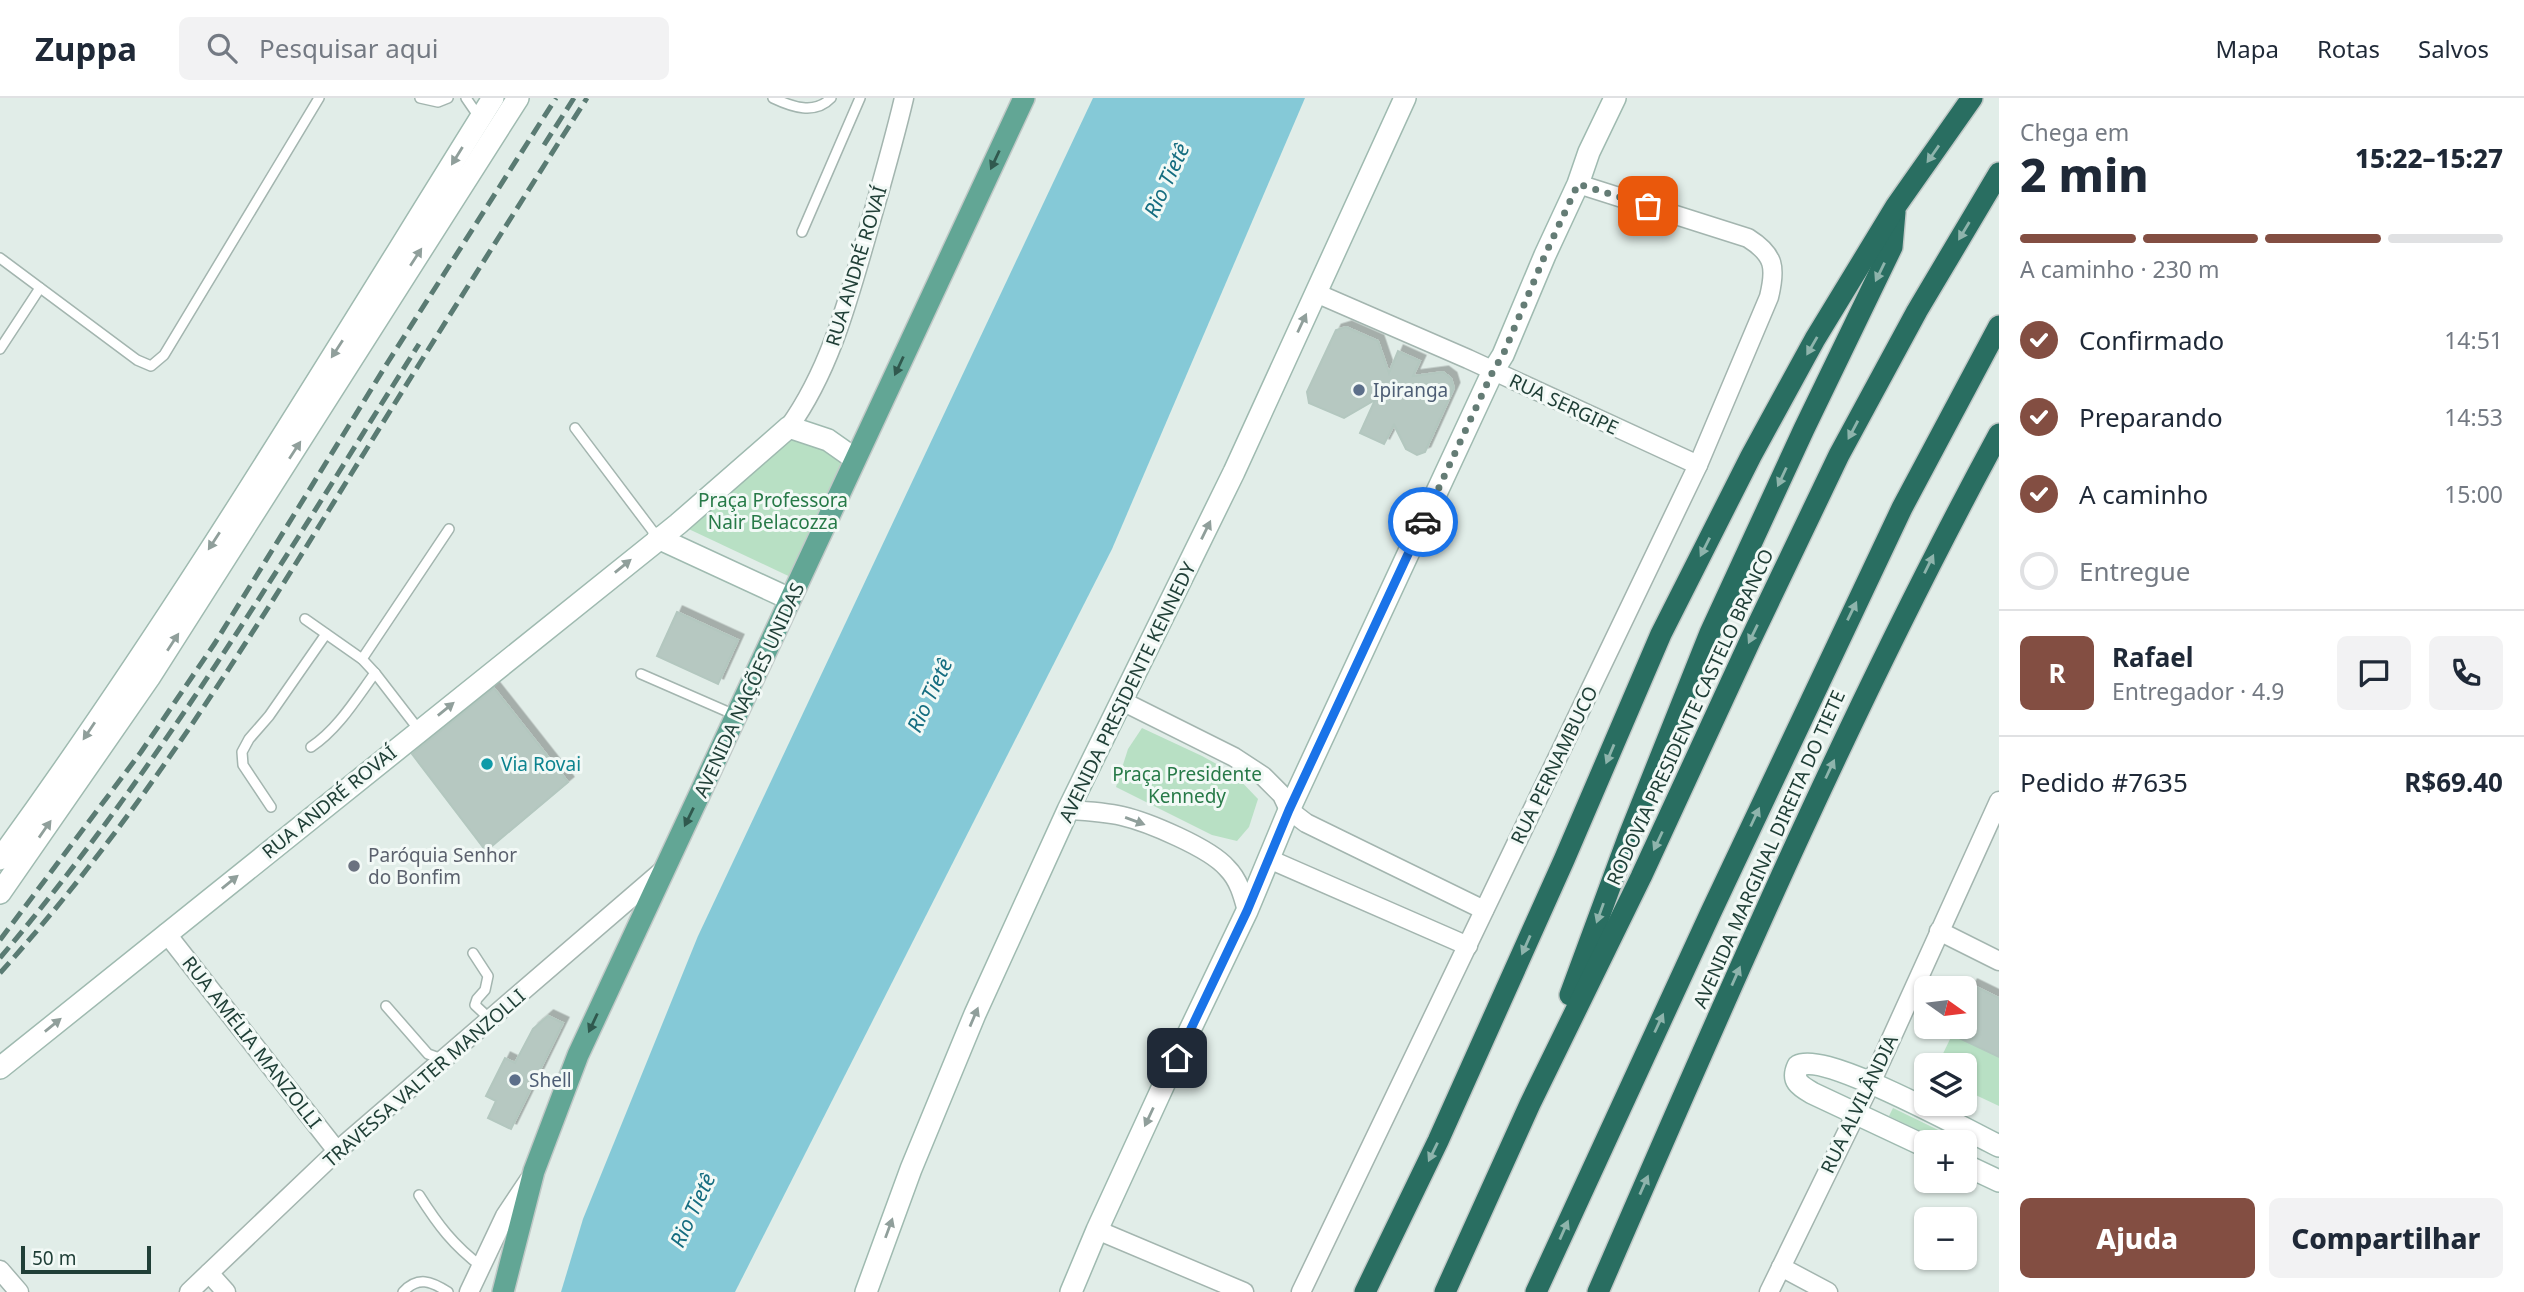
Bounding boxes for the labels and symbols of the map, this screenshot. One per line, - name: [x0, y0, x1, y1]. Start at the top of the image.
- water label: Rio Tietê: [1137, 138, 1195, 222]
- one-way arrow: [1926, 145, 1940, 163]
- one-way arrow: [451, 146, 464, 166]
- one-way arrow: [989, 150, 1001, 170]
- pin: [1618, 176, 1678, 236]
- street label: RUA ANDRÉ ROVAÍ: [819, 182, 893, 349]
- one-way arrow: [1958, 222, 1970, 241]
- one-way arrow: [409, 248, 423, 266]
- one-way arrow: [1874, 262, 1885, 282]
- one-way arrow: [1296, 313, 1307, 333]
- one-way arrow: [1806, 337, 1818, 356]
- one-way arrow: [330, 340, 344, 358]
- one-way arrow: [893, 356, 905, 376]
- street label: RUA SERGIPE: [1505, 367, 1623, 441]
- place label: Ipiranga: [1373, 377, 1448, 403]
- marker: Ipiranga: [1351, 382, 1367, 398]
- one-way arrow: [1847, 420, 1859, 440]
- one-way arrow: [289, 440, 302, 459]
- one-way arrow: [1776, 467, 1788, 487]
- park label: Praça Professora Nair Belacozza: [698, 487, 848, 535]
- courier: [1388, 487, 1458, 557]
- one-way arrow: [1200, 520, 1212, 540]
- one-way arrow: [208, 531, 221, 550]
- one-way arrow: [1699, 537, 1710, 557]
- street label: RODOVIA PRESIDENTE CASTELO BRANCO: [1600, 545, 1780, 889]
- one-way arrow: [1924, 554, 1935, 574]
- street label: AVENIDA PRESIDENTE KENNEDY: [1052, 557, 1202, 827]
- one-way arrow: [614, 559, 631, 574]
- street label: AVENIDA NAÇÕES UNIDAS: [688, 578, 810, 802]
- one-way arrow: [1847, 601, 1858, 621]
- one-way arrow: [1747, 624, 1759, 644]
- one-way arrow: [166, 632, 179, 651]
- water label: Rio Tietê: [900, 653, 958, 737]
- street label: RUA PERNAMBUCO: [1504, 682, 1604, 848]
- street label: AVENIDA MARGINAL DIREITA DO TIETE: [1687, 686, 1851, 1012]
- one-way arrow: [436, 701, 454, 716]
- one-way arrow: [82, 722, 96, 740]
- street label: RUA ANDRÉ ROVAÍ: [256, 739, 402, 864]
- one-way arrow: [1604, 743, 1615, 764]
- place label: Via Rovai: [501, 751, 581, 777]
- marker: Via Rovai: [479, 756, 495, 772]
- one-way arrow: [1824, 759, 1836, 779]
- park label: Praça Presidente Kennedy: [1112, 761, 1262, 809]
- one-way arrow: [684, 807, 695, 827]
- one-way arrow: [1750, 807, 1761, 827]
- one-way arrow: [1125, 815, 1146, 826]
- one-way arrow: [37, 820, 51, 838]
- one-way arrow: [1652, 831, 1664, 851]
- place label: Paróquia Senhor do Bonfim: [368, 842, 517, 890]
- marker: Paróquia Senhor do Bonfim: [346, 858, 362, 874]
- one-way arrow: [221, 875, 239, 889]
- one-way arrow: [1595, 903, 1606, 924]
- one-way arrow: [1520, 934, 1531, 955]
- street label: RUA AMÉLIA MANZOLLI: [177, 951, 327, 1133]
- one-way arrow: [1730, 966, 1742, 986]
- north arrow: [1914, 976, 1978, 1040]
- street label: TRAVESSA VALTER MANZOLLI: [318, 983, 530, 1173]
- one-way arrow: [968, 1007, 980, 1027]
- one-way arrow: [587, 1013, 599, 1033]
- one-way arrow: [1654, 1013, 1665, 1033]
- one-way arrow: [44, 1017, 62, 1032]
- pin: [1147, 1028, 1207, 1088]
- street label: RUA ALVILÂNDIA: [1814, 1030, 1904, 1178]
- place label: Shell: [529, 1067, 572, 1093]
- marker: Shell: [507, 1072, 523, 1088]
- one-way arrow: [1143, 1107, 1154, 1128]
- one-way arrow: [1427, 1142, 1438, 1162]
- water label: Rio Tietê: [663, 1168, 721, 1252]
- one-way arrow: [1639, 1174, 1650, 1195]
- one-way arrow: [884, 1217, 895, 1238]
- one-way arrow: [1558, 1220, 1570, 1240]
- scale bar: [21, 1243, 150, 1275]

